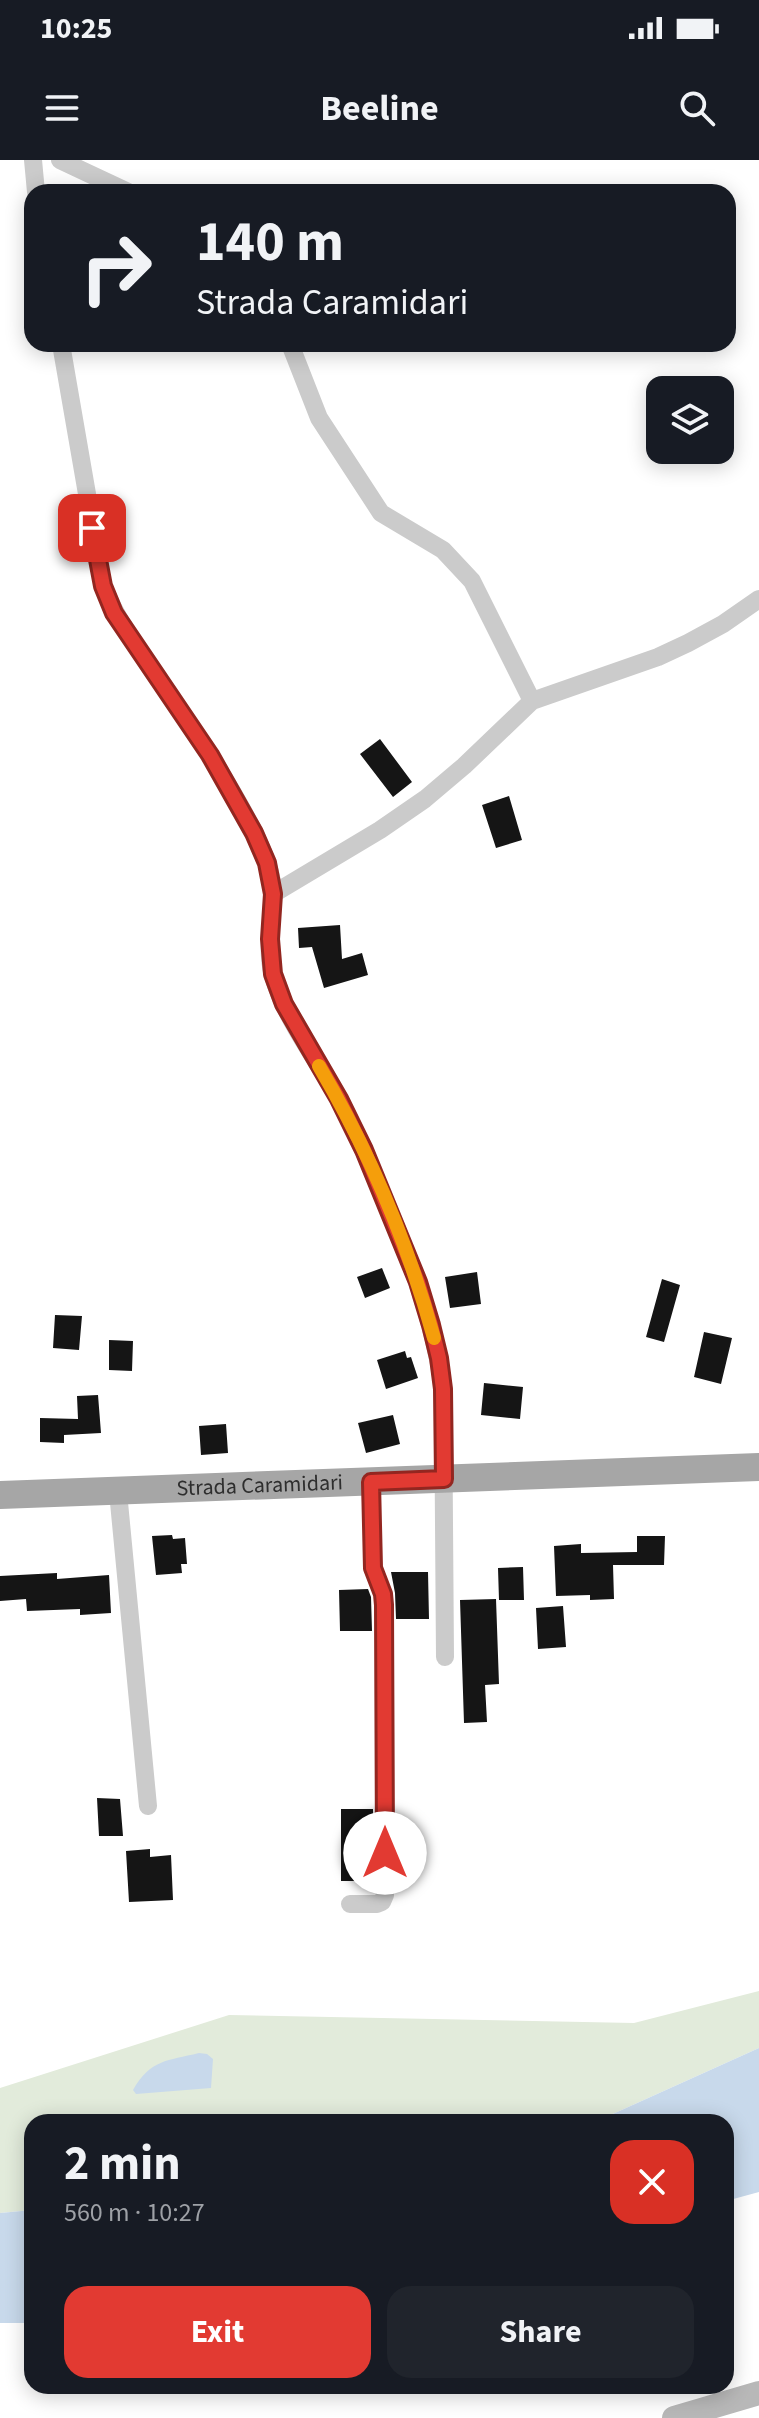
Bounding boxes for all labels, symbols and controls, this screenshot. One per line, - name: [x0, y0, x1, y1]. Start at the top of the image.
- text: 10:25: [40, 7, 112, 50]
- text: Beeline: [320, 83, 439, 134]
- icon: menu: [40, 86, 84, 130]
- icon: search: [675, 86, 719, 130]
- text: 140 m: [196, 203, 344, 282]
- icon: right: [64, 216, 168, 320]
- text: Strada Caramidari: [196, 277, 468, 328]
- map controls: [646, 376, 734, 464]
- button: layers: [646, 376, 734, 464]
- pin: [58, 494, 126, 562]
- icon: arrive: [70, 506, 114, 550]
- street label: Strada Caramidari: [176, 1466, 344, 1504]
- position arrow: [343, 1811, 427, 1895]
- text: 2 min: [64, 2130, 181, 2198]
- button: close: [610, 2140, 694, 2224]
- text: 560 m · 10:27: [64, 2194, 205, 2231]
- button: Exit: [64, 2286, 371, 2378]
- button: Share: [387, 2286, 694, 2378]

